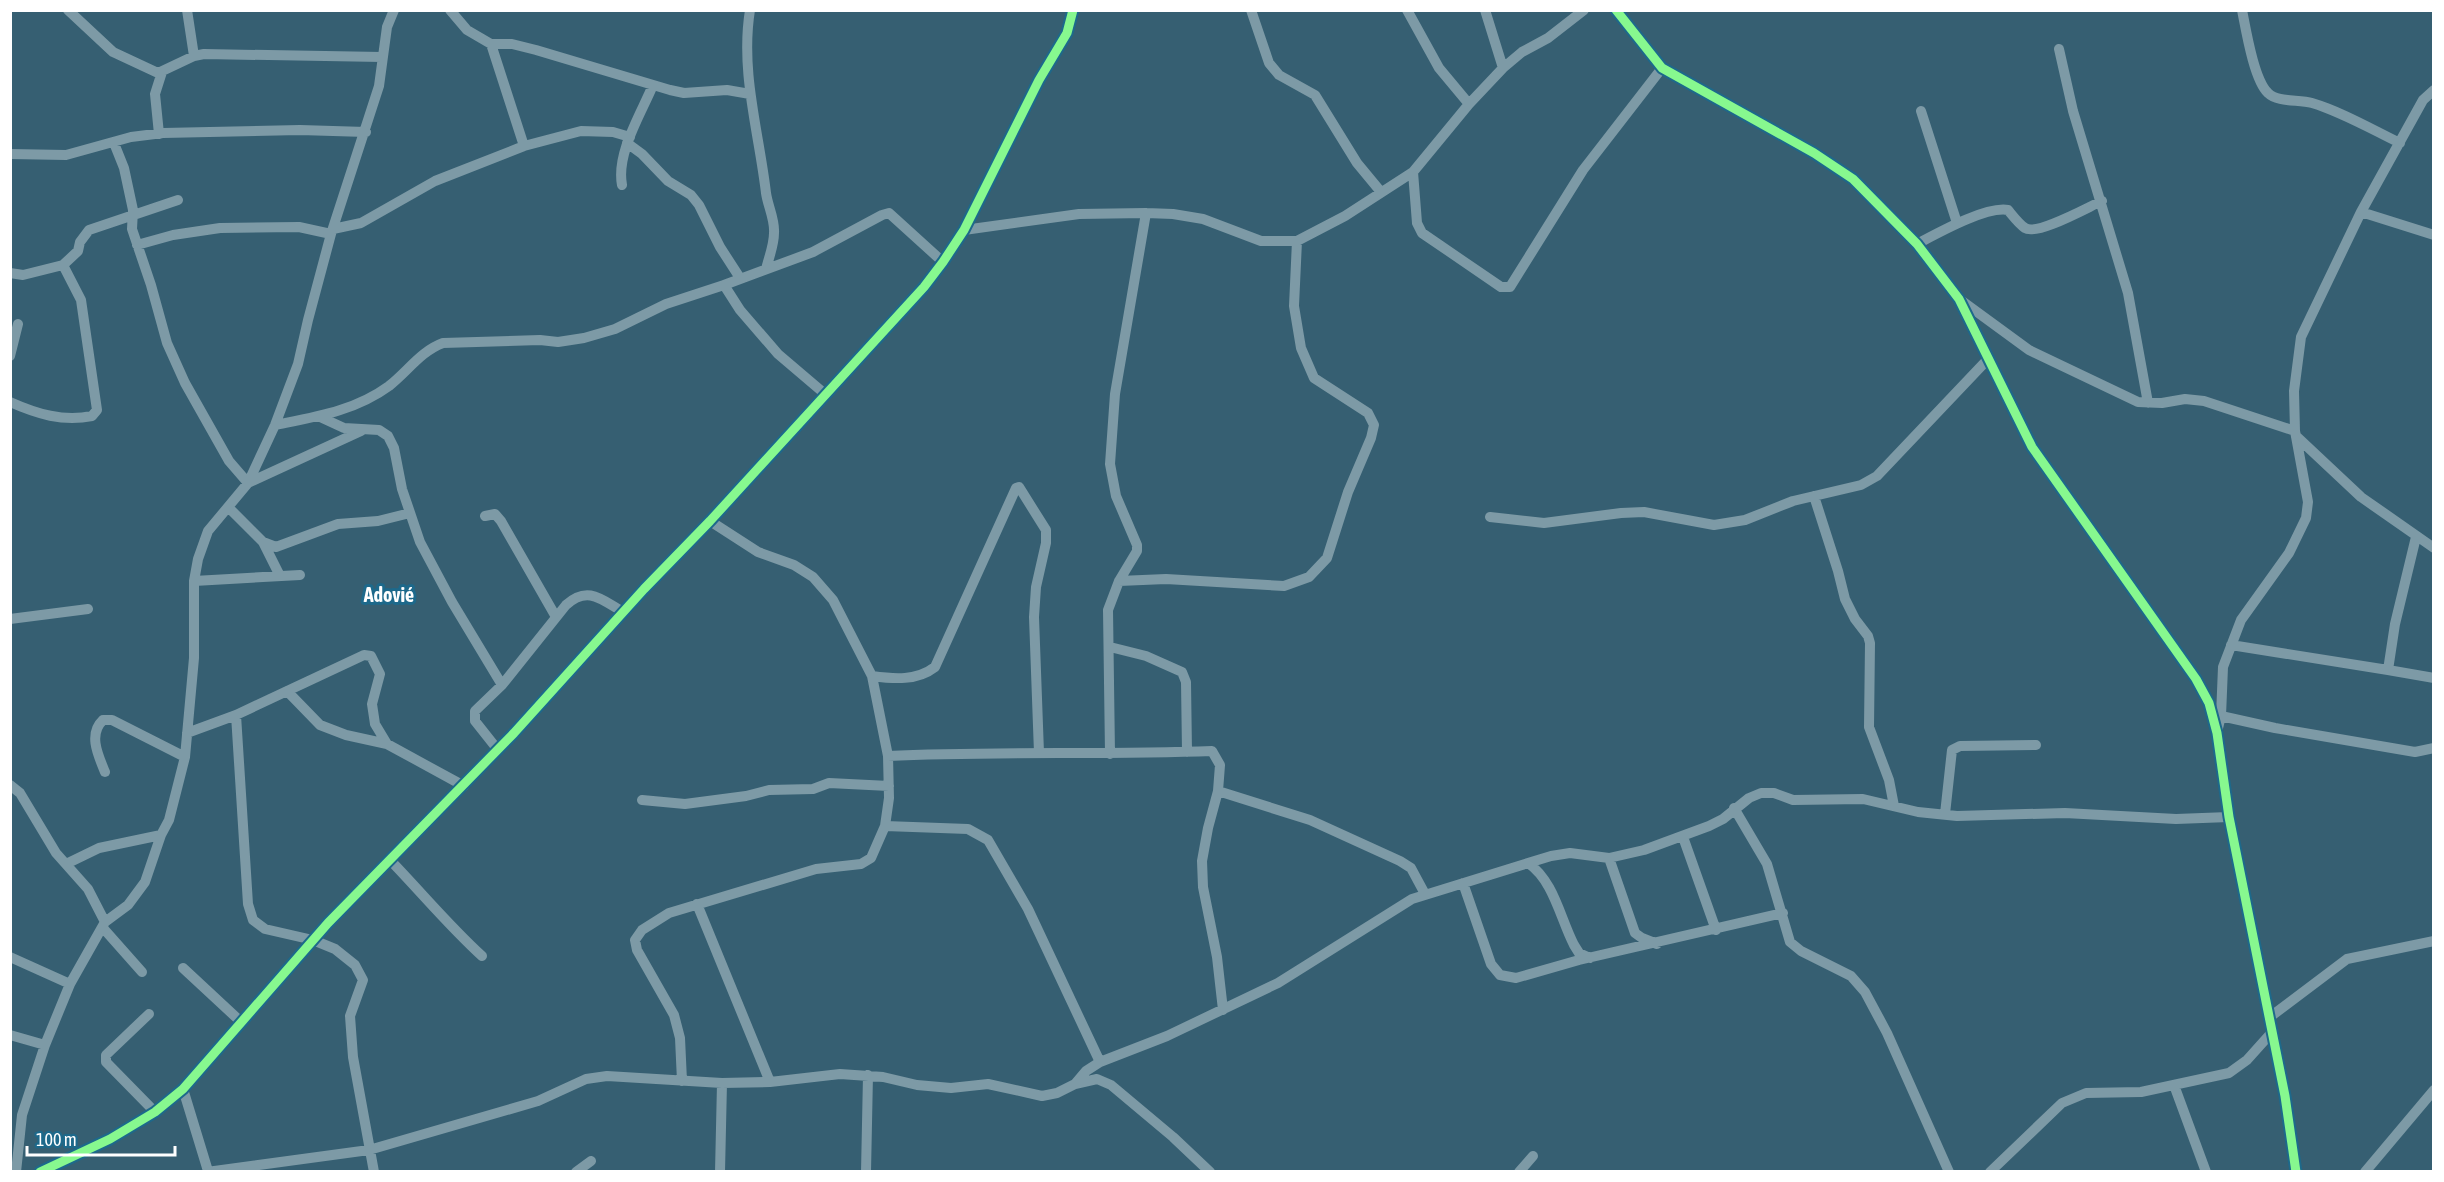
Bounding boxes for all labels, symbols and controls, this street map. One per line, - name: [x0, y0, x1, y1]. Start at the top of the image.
- district label: Adovié: [363, 583, 414, 606]
- scale bar: [27, 1119, 176, 1157]
- text: 100 m: [36, 1129, 77, 1150]

